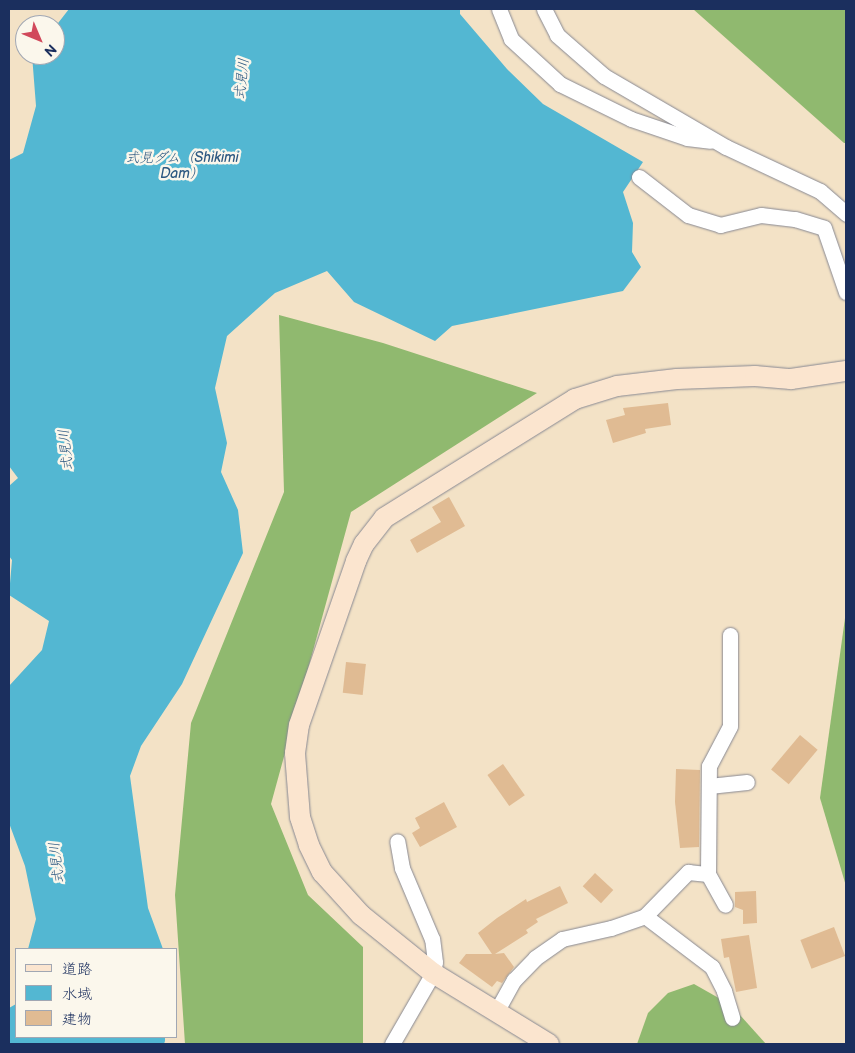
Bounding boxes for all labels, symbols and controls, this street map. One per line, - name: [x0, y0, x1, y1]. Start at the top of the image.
- north arrow: [15, 15, 65, 65]
- text: N: [41, 41, 60, 60]
- water label: 式見川: [231, 57, 253, 101]
- water label: 式見ダム（Shikimi Dam）: [125, 150, 239, 182]
- water label: 式見川: [55, 428, 77, 472]
- water label: 式見川: [46, 841, 68, 885]
- legend: [15, 948, 178, 1038]
- text: 道路: [62, 960, 92, 979]
- text: 水域: [62, 985, 92, 1004]
- text: 建物: [62, 1010, 92, 1029]

